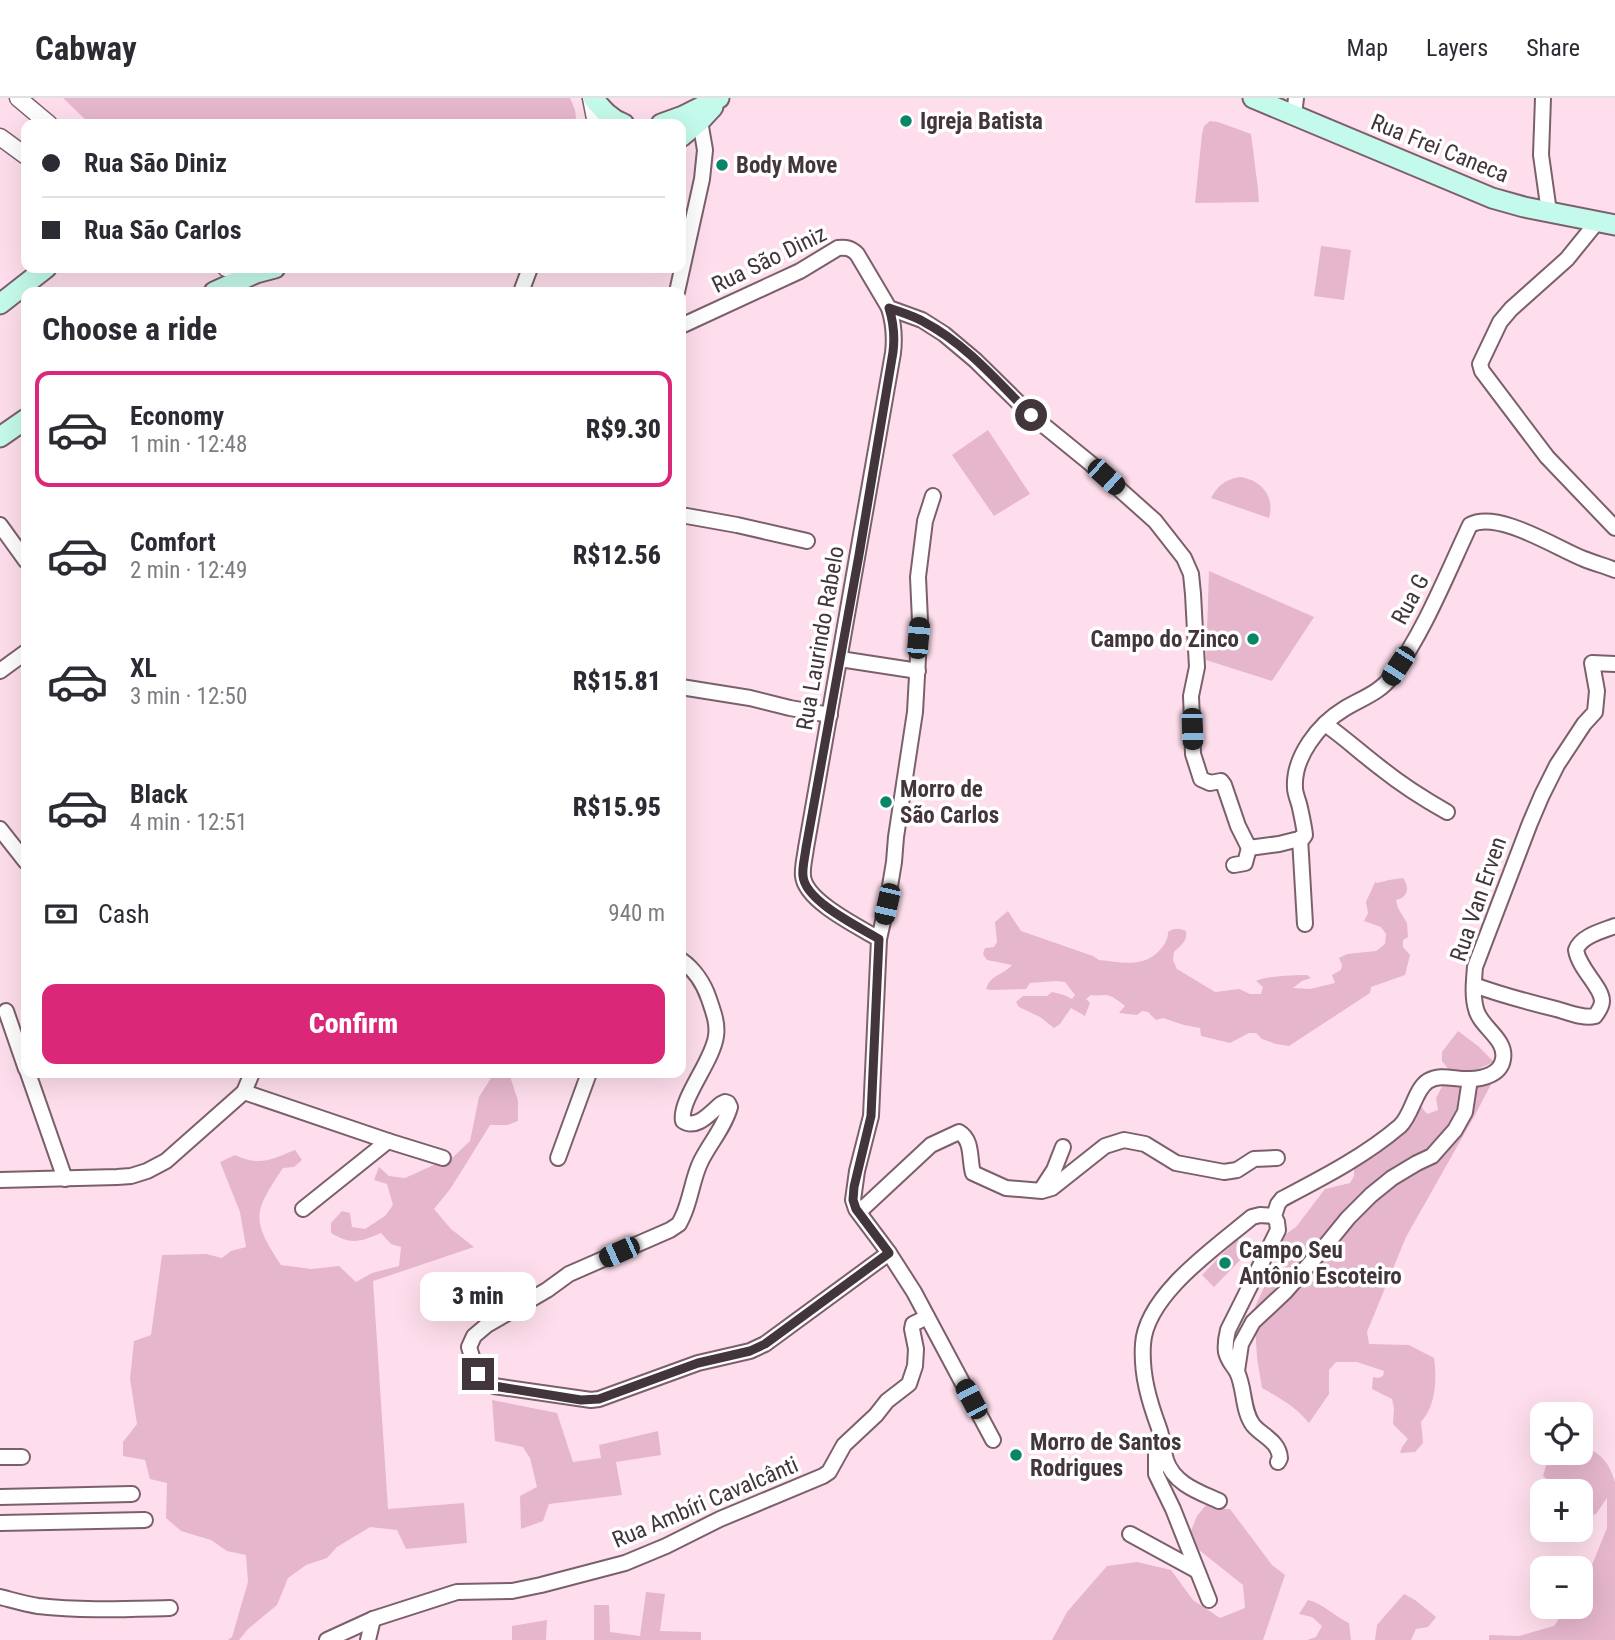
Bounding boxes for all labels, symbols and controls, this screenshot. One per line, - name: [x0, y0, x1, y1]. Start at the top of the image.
- text: Cabway: [35, 29, 137, 68]
- text: Map: [1347, 34, 1388, 62]
- text: Layers: [1426, 34, 1488, 62]
- text: Share: [1526, 34, 1580, 62]
- place label: Igreja Batista: [920, 108, 1043, 135]
- street label: Rua Frei Caneca: [1367, 109, 1513, 188]
- marker: Igreja Batista: [898, 113, 914, 129]
- text: Rua São Diniz: [84, 148, 227, 178]
- place label: Body Move: [736, 152, 837, 179]
- marker: Body Move: [714, 157, 730, 173]
- text: Rua São Carlos: [84, 215, 242, 245]
- street label: Rua São Diniz: [707, 220, 831, 299]
- text: Choose a ride: [42, 310, 217, 348]
- icon: car: [46, 398, 109, 461]
- route start: [1015, 399, 1047, 431]
- text: Economy: [130, 401, 224, 431]
- text: R$9.30: [586, 414, 661, 444]
- text: 1 min · 12:48: [130, 431, 247, 458]
- car: [1084, 455, 1129, 499]
- icon: car: [46, 524, 109, 587]
- text: Comfort: [130, 527, 216, 557]
- text: R$12.56: [573, 540, 661, 570]
- street label: Rua Laurindo Rabelo: [791, 544, 850, 732]
- text: 2 min · 12:49: [130, 557, 247, 584]
- street label: Rua G: [1386, 569, 1435, 629]
- car: [906, 616, 931, 660]
- place label: Campo do Zinco: [1090, 626, 1239, 653]
- marker: Campo do Zinco: [1245, 631, 1261, 647]
- car: [1378, 643, 1419, 689]
- icon: car: [46, 650, 109, 713]
- text: XL: [130, 653, 157, 683]
- text: R$15.81: [573, 666, 661, 696]
- text: 3 min · 12:50: [130, 683, 247, 710]
- car: [1181, 708, 1204, 750]
- icon: car: [46, 776, 109, 839]
- place label: Morro de São Carlos: [900, 776, 999, 829]
- text: Black: [130, 779, 188, 809]
- text: R$15.95: [573, 792, 661, 822]
- marker: Morro de São Carlos: [878, 794, 894, 810]
- text: 4 min · 12:51: [130, 809, 247, 836]
- street label: Rua Van Erven: [1445, 833, 1512, 965]
- car: [873, 881, 902, 927]
- icon: cash: [42, 895, 80, 933]
- text: Cash: [98, 899, 150, 929]
- text: 940 m: [608, 900, 665, 927]
- button: Confirm: [42, 984, 665, 1064]
- car: [596, 1234, 643, 1270]
- place label: Campo Seu Antônio Escoteiro: [1239, 1237, 1402, 1290]
- marker: Campo Seu Antônio Escoteiro: [1217, 1255, 1233, 1271]
- callout: 3 min: [420, 1272, 536, 1322]
- text: 3 min: [452, 1283, 504, 1310]
- route end: [462, 1358, 494, 1390]
- car: [952, 1376, 991, 1422]
- map controls: [1530, 1402, 1593, 1619]
- button: locate: [1530, 1402, 1593, 1465]
- place label: Morro de Santos Rodrigues: [1030, 1429, 1181, 1482]
- marker: Morro de Santos Rodrigues: [1008, 1447, 1024, 1463]
- street label: Rua Ambíri Cavalcânti: [608, 1451, 802, 1554]
- button: +: [1530, 1479, 1593, 1542]
- button: −: [1530, 1556, 1593, 1619]

